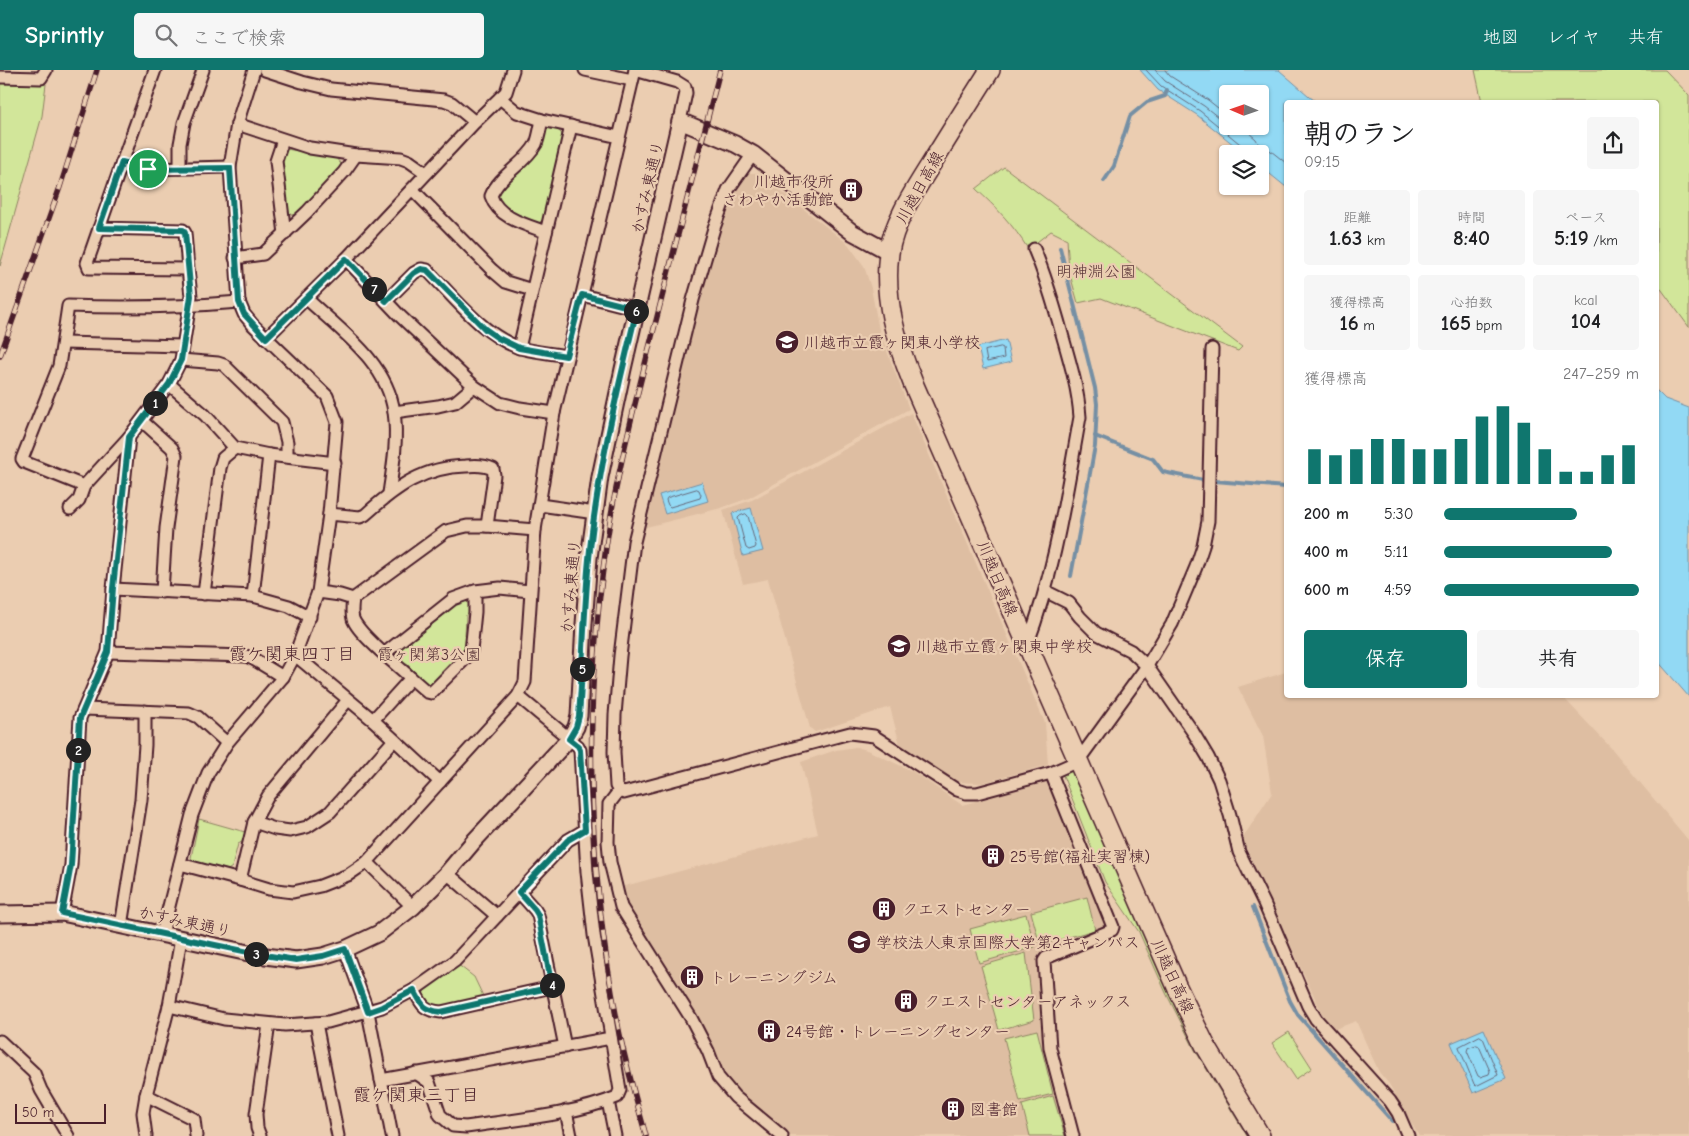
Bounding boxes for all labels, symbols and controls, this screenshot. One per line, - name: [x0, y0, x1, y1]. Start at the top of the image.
- search box: [134, 13, 484, 58]
- text: Sprintly: [25, 21, 104, 49]
- icon: search: [152, 21, 180, 49]
- text: ここで検索: [192, 27, 287, 49]
- text: 地図: [1483, 27, 1519, 48]
- text: レイヤ: [1547, 27, 1600, 48]
- text: 共有: [1628, 27, 1664, 48]
- north arrow: [1219, 85, 1269, 135]
- map controls: [1219, 85, 1269, 195]
- button: share: [1587, 117, 1639, 169]
- text: 朝のラン: [1304, 118, 1416, 150]
- street label: かすみ東通り: [629, 139, 667, 235]
- button: layers: [1219, 145, 1269, 195]
- pin: [127, 148, 169, 190]
- street label: 川越日高線: [893, 148, 947, 227]
- text: 09:15: [1304, 153, 1340, 171]
- icon: arrive: [134, 155, 162, 183]
- place label: 川越市役所 さわやか活動館: [722, 173, 834, 209]
- building icon: 川越市役所 さわやか活動館: [838, 177, 864, 203]
- text: 距離: [1343, 209, 1371, 226]
- text: 時間: [1457, 209, 1485, 226]
- text: ペース: [1565, 209, 1606, 226]
- text: 1.63: [1329, 226, 1362, 250]
- text: 8:40: [1453, 226, 1490, 250]
- text: 5:19: [1554, 226, 1589, 250]
- text: km: [1362, 232, 1385, 249]
- text: /km: [1589, 232, 1618, 249]
- park label: 明神淵公園: [1056, 263, 1136, 281]
- pin: 7: [362, 276, 386, 302]
- text: 7: [371, 281, 378, 298]
- text: kcal: [1574, 292, 1598, 309]
- text: 獲得標高: [1329, 294, 1385, 311]
- text: 心拍数: [1450, 294, 1492, 311]
- pin: 6: [624, 298, 648, 324]
- text: 6: [633, 303, 640, 320]
- text: 104: [1571, 309, 1601, 333]
- text: 16: [1339, 311, 1359, 335]
- text: 165: [1441, 311, 1471, 335]
- text: m: [1359, 317, 1375, 334]
- text: bpm: [1471, 317, 1502, 334]
- school or university icon: 川越市立霞ヶ関東小学校: [774, 329, 800, 355]
- place label: 川越市立霞ヶ関東小学校: [804, 334, 980, 352]
- text: 247–259 m: [1563, 365, 1639, 383]
- text: 獲得標高: [1304, 370, 1368, 388]
- pin: 1: [142, 390, 168, 416]
- text: 1: [153, 395, 158, 412]
- text: 200 m: [1304, 505, 1349, 523]
- text: 5:30: [1384, 505, 1413, 523]
- street label: かすみ東通り: [558, 538, 584, 634]
- street label: 川越日高線: [973, 538, 1021, 619]
- text: 400 m: [1304, 543, 1348, 561]
- text: 5:11: [1384, 543, 1408, 561]
- text: 600 m: [1304, 581, 1349, 599]
- text: 4:59: [1384, 581, 1412, 599]
- button: 保存: [1304, 630, 1467, 688]
- button: 共有: [1477, 630, 1639, 688]
- school or university icon: 川越市立霞ヶ関東中学校: [886, 633, 912, 659]
- place label: 川越市立霞ヶ関東中学校: [916, 638, 1092, 656]
- district label: 霞ケ関東四丁目: [229, 644, 355, 665]
- park label: 霞ヶ関第3公園: [377, 646, 481, 664]
- pin: 5: [570, 656, 594, 682]
- text: 5: [579, 661, 586, 678]
- pin: 2: [66, 738, 90, 762]
- text: 2: [75, 742, 82, 759]
- building icon: 25号館(福祉実習棟): [980, 843, 1006, 869]
- place label: 25号館(福祉実習棟): [1010, 848, 1150, 866]
- building icon: クエストセンター: [871, 896, 897, 922]
- place label: クエストセンター: [902, 901, 1031, 919]
- street label: かすみ東通り: [137, 903, 233, 941]
- school or university icon: 学校法人東京国際大学第2キャンパス: [846, 929, 872, 955]
- place label: 学校法人東京国際大学第2キャンパス: [876, 934, 1140, 952]
- street label: 川越日高線: [1147, 936, 1197, 1016]
- pin: 3: [244, 942, 268, 966]
- text: 3: [253, 946, 260, 963]
- building icon: トレーニングジム: [679, 964, 705, 990]
- place label: トレーニングジム: [710, 969, 838, 987]
- pin: 4: [540, 972, 564, 998]
- text: 4: [549, 977, 556, 994]
- building icon: クエストセンターアネックス: [893, 988, 919, 1014]
- place label: クエストセンターアネックス: [924, 993, 1131, 1011]
- building icon: 24号館・トレーニングセンター: [756, 1018, 782, 1044]
- place label: 24号館・トレーニングセンター: [786, 1023, 1010, 1041]
- district label: 霞ケ関東三丁目: [353, 1085, 479, 1106]
- building icon: 図書館: [940, 1096, 966, 1122]
- scale bar: [15, 1101, 106, 1124]
- place label: 図書館: [970, 1101, 1018, 1119]
- text: 50 m: [22, 1104, 54, 1121]

